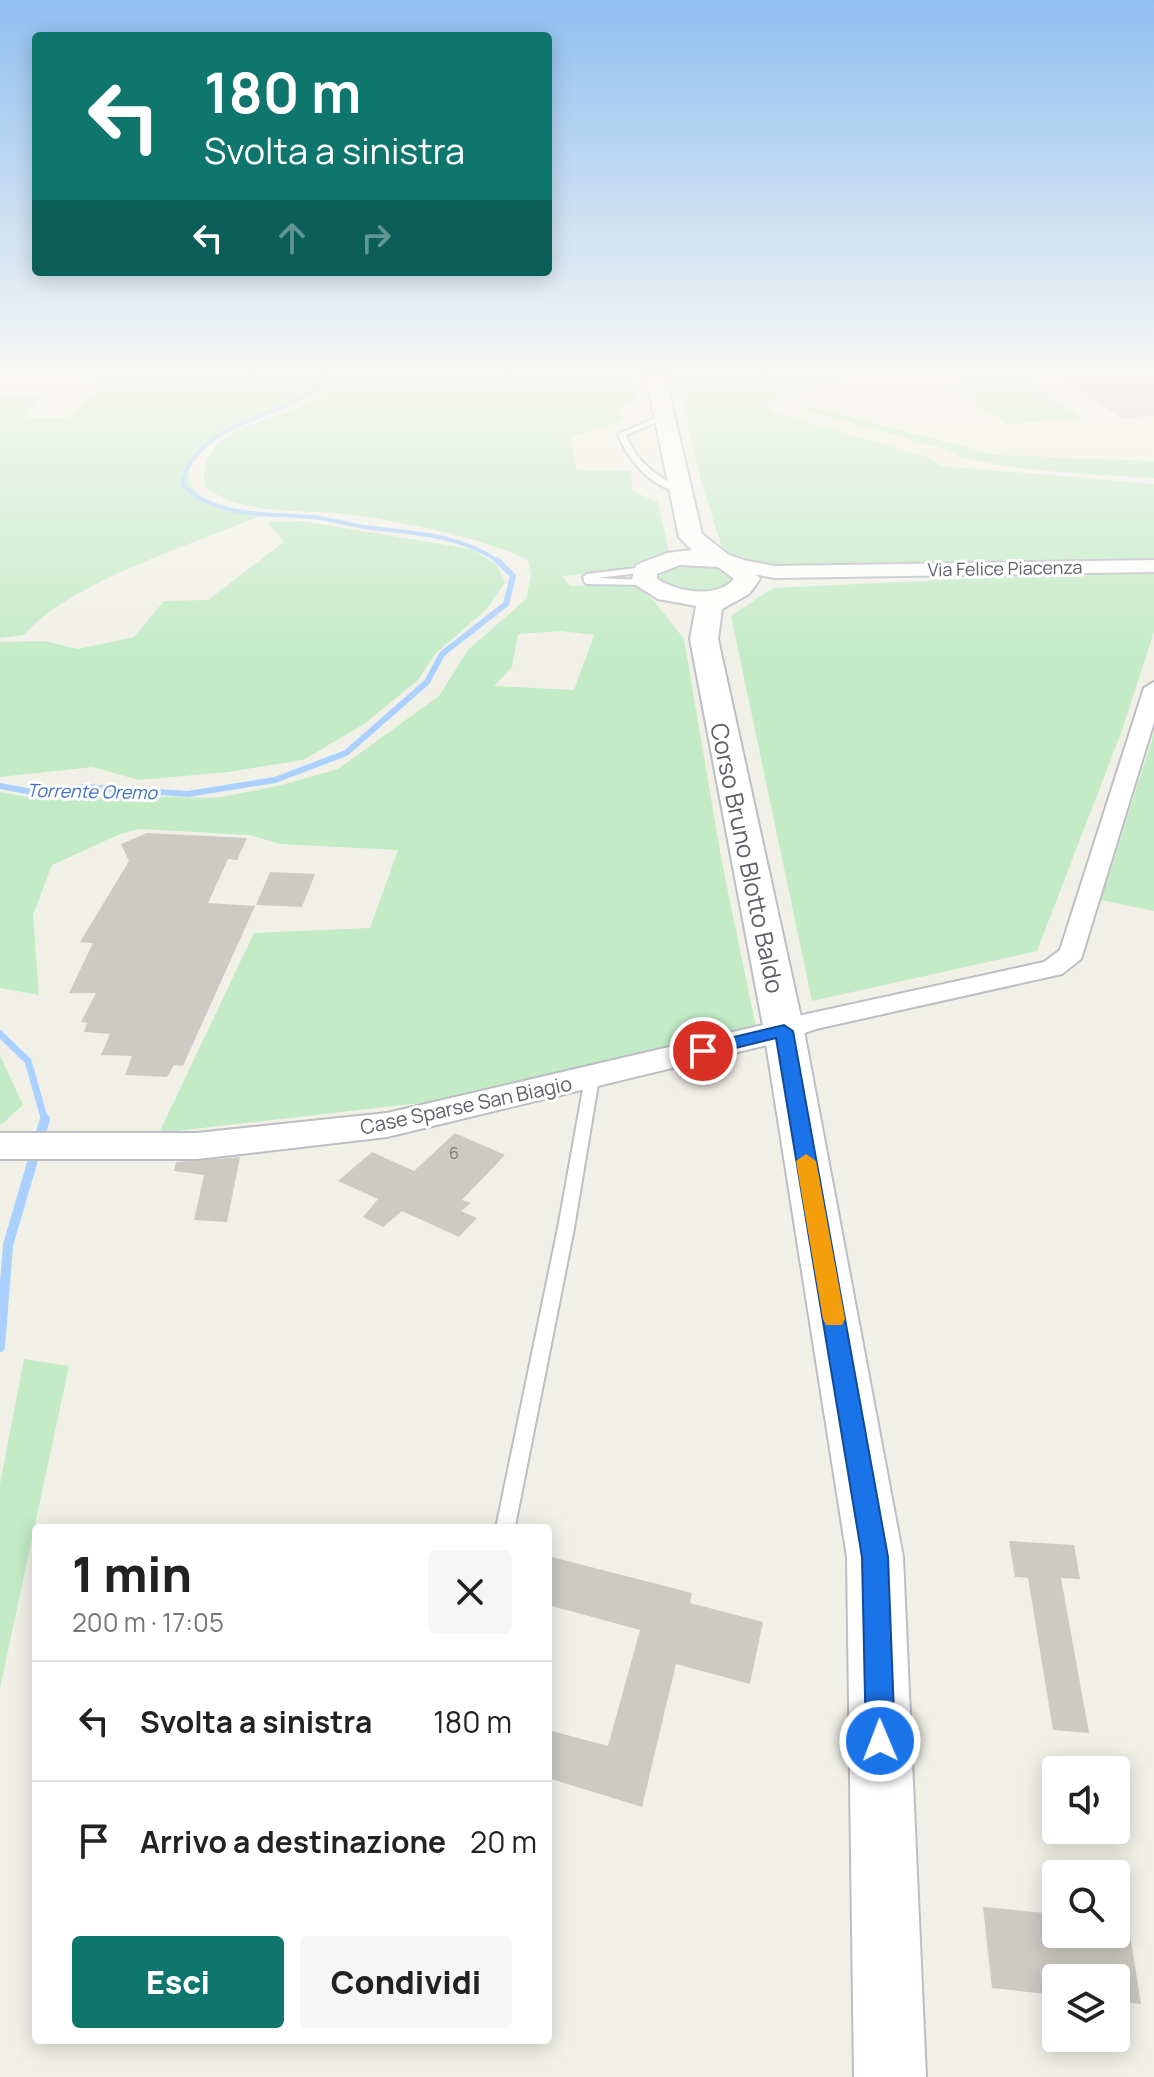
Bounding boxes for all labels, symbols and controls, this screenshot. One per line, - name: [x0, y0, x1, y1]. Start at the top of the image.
- text: 180 m: [204, 53, 361, 130]
- icon: left: [72, 64, 176, 168]
- text: Svolta a sinistra: [204, 126, 465, 175]
- icon: left: [186, 216, 230, 260]
- icon: ahead: [270, 216, 314, 260]
- icon: right: [354, 216, 398, 260]
- street label: Via Felice Piacenza: [928, 555, 1082, 581]
- street label: Corso Bruno Blotto Baldo: [703, 720, 793, 996]
- water label: Torrente Oremo: [27, 778, 159, 804]
- pin: [669, 1017, 737, 1085]
- icon: arrive: [681, 1029, 725, 1073]
- street label: Case Sparse San Biagio: [358, 1069, 574, 1141]
- house number: 6: [449, 1142, 459, 1164]
- text: 1 min: [72, 1541, 192, 1606]
- button: close: [428, 1550, 512, 1634]
- text: 200 m · 17:05: [72, 1604, 224, 1640]
- icon: left: [72, 1699, 116, 1743]
- position arrow: [838, 1699, 922, 1783]
- text: Svolta a sinistra: [140, 1701, 372, 1742]
- text: 180 m: [433, 1701, 512, 1742]
- map controls: [1042, 1756, 1130, 2052]
- button: sound: [1042, 1756, 1130, 1844]
- icon: arrive: [72, 1819, 116, 1863]
- text: Arrivo a destinazione: [140, 1821, 446, 1862]
- text: 20 m: [470, 1821, 537, 1862]
- button: search: [1042, 1860, 1130, 1948]
- button: Esci: [72, 1936, 284, 2028]
- button: Condividi: [300, 1936, 512, 2028]
- button: layers: [1042, 1964, 1130, 2052]

